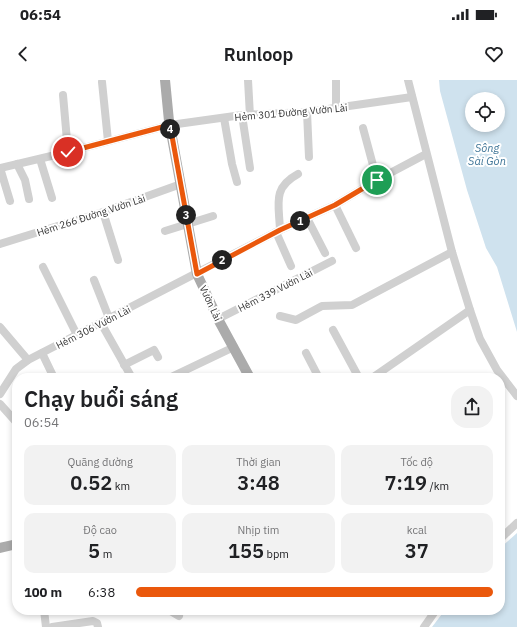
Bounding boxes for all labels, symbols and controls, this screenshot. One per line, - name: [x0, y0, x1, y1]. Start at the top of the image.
- text: 06:54: [20, 5, 61, 24]
- icon: back: [12, 43, 34, 65]
- text: Runloop: [224, 43, 293, 66]
- icon: heart: [483, 43, 505, 65]
- map controls: [465, 92, 505, 132]
- button: locate: [465, 92, 505, 132]
- street label: Hẻm 301 Đường Vườn Lài: [234, 101, 348, 124]
- pin: 4: [160, 119, 180, 139]
- text: 4: [167, 122, 173, 136]
- pin: [51, 135, 85, 169]
- icon: check: [57, 141, 79, 163]
- water label: Sông Sài Gòn: [468, 141, 506, 168]
- pin: [360, 163, 394, 197]
- icon: arrive: [366, 169, 388, 191]
- street label: Hẻm 266 Đường Vườn Lài: [35, 192, 147, 239]
- pin: 3: [176, 205, 196, 225]
- text: 3: [183, 208, 189, 222]
- pin: 1: [290, 211, 310, 231]
- text: 1: [297, 214, 303, 228]
- pin: 2: [212, 250, 232, 270]
- text: 2: [219, 253, 225, 267]
- street label: Hẻm 339 Vườn Lài: [236, 266, 315, 315]
- street label: Vườn Lài: [197, 283, 224, 323]
- street label: Hẻm 306 Vườn Lài: [54, 303, 133, 352]
- text: Chạy buổi sáng: [24, 384, 178, 413]
- button: share: [451, 386, 493, 428]
- text: 06:54: [24, 414, 59, 431]
- text: Quãng đường: [67, 455, 133, 469]
- text: Thời gian: [236, 455, 281, 469]
- text: Tốc độ: [401, 455, 433, 469]
- text: 0.52: [70, 469, 112, 496]
- text: 3:48: [237, 469, 280, 496]
- text: 7:19: [385, 469, 427, 496]
- text: km: [112, 479, 130, 493]
- text: /km: [427, 479, 449, 493]
- text: Độ cao: [83, 523, 117, 537]
- text: Nhịp tim: [238, 523, 279, 537]
- text: kcal: [407, 523, 427, 537]
- text: 5: [88, 537, 100, 564]
- text: 155: [228, 537, 264, 564]
- text: 37: [405, 537, 429, 564]
- text: m: [100, 547, 112, 561]
- text: bpm: [264, 547, 289, 561]
- text: 100 m: [24, 584, 62, 601]
- text: 6:38: [88, 584, 115, 601]

